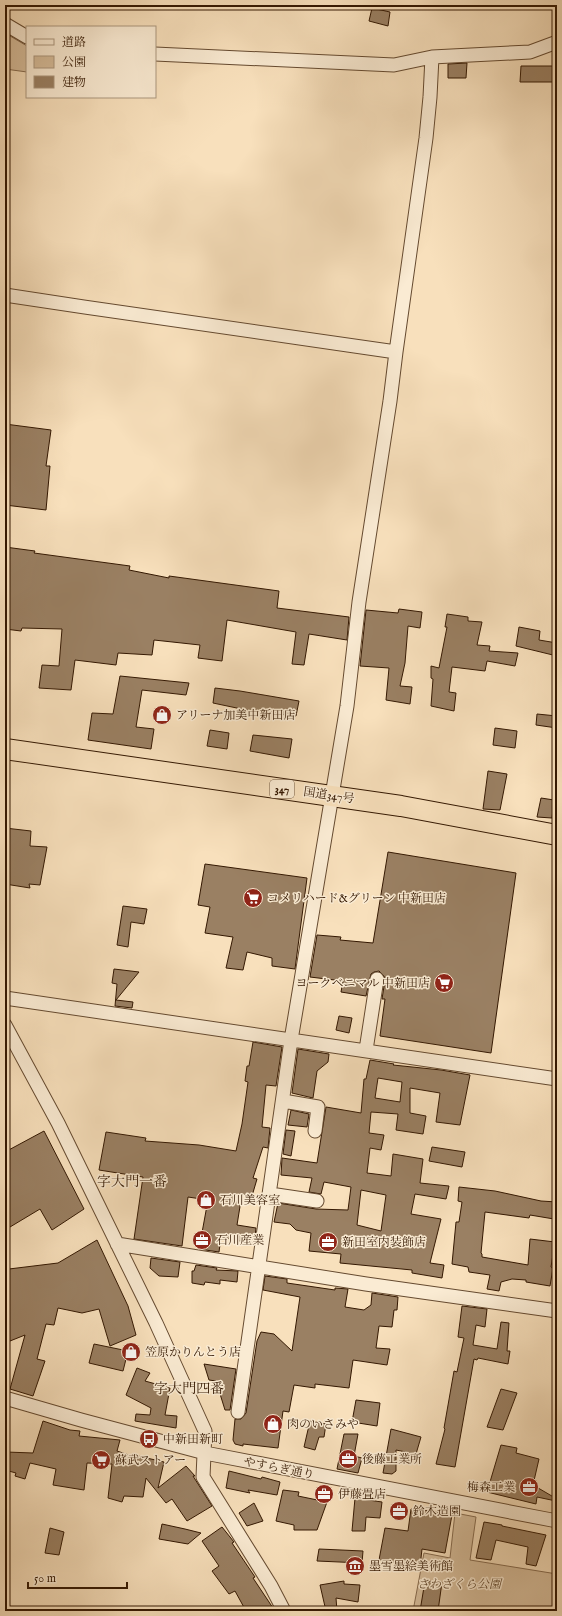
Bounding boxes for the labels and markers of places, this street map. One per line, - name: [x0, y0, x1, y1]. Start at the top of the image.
- shop icon: アリーナ加美中新田店: [151, 704, 173, 726]
- place label: アリーナ加美中新田店: [176, 708, 296, 723]
- supermarket icon: コメリハード&グリーン 中新田店: [242, 887, 264, 909]
- place label: コメリハード&グリーン 中新田店: [267, 891, 446, 906]
- supermarket icon: ヨークベニマル 中新田店: [433, 972, 455, 994]
- place label: ヨークベニマル 中新田店: [295, 976, 430, 991]
- shop icon: 石川美容室: [195, 1189, 217, 1211]
- place label: 石川美容室: [220, 1193, 280, 1208]
- office icon: 石川産業: [191, 1229, 213, 1251]
- office icon: 新田室内装飾店: [317, 1231, 339, 1253]
- place label: 石川産業: [216, 1233, 264, 1248]
- place label: 新田室内装飾店: [342, 1235, 426, 1250]
- shop icon: 笠原かりんとう店: [120, 1341, 142, 1363]
- place label: 笠原かりんとう店: [145, 1345, 241, 1360]
- shop icon: 肉のいさみや: [262, 1413, 284, 1435]
- place label: 肉のいさみや: [287, 1417, 359, 1432]
- bus stop icon: 中新田新町: [138, 1428, 160, 1450]
- place label: 中新田新町: [163, 1432, 223, 1447]
- office icon: 後藤工業所: [337, 1448, 359, 1470]
- supermarket icon: 蘇武ストアー: [90, 1449, 112, 1471]
- place label: 後藤工業所: [362, 1452, 422, 1467]
- place label: 蘇武ストアー: [115, 1453, 186, 1468]
- office icon: 梅森工業: [518, 1476, 540, 1498]
- place label: 梅森工業: [467, 1480, 515, 1495]
- office icon: 伊藤畳店: [313, 1483, 335, 1505]
- place label: 伊藤畳店: [338, 1487, 386, 1502]
- office icon: 鈴木造園: [388, 1500, 410, 1522]
- place label: 鈴木造園: [412, 1504, 461, 1519]
- museum icon: 墨雪墨絵美術館: [344, 1555, 366, 1577]
- place label: 墨雪墨絵美術館: [369, 1559, 453, 1574]

